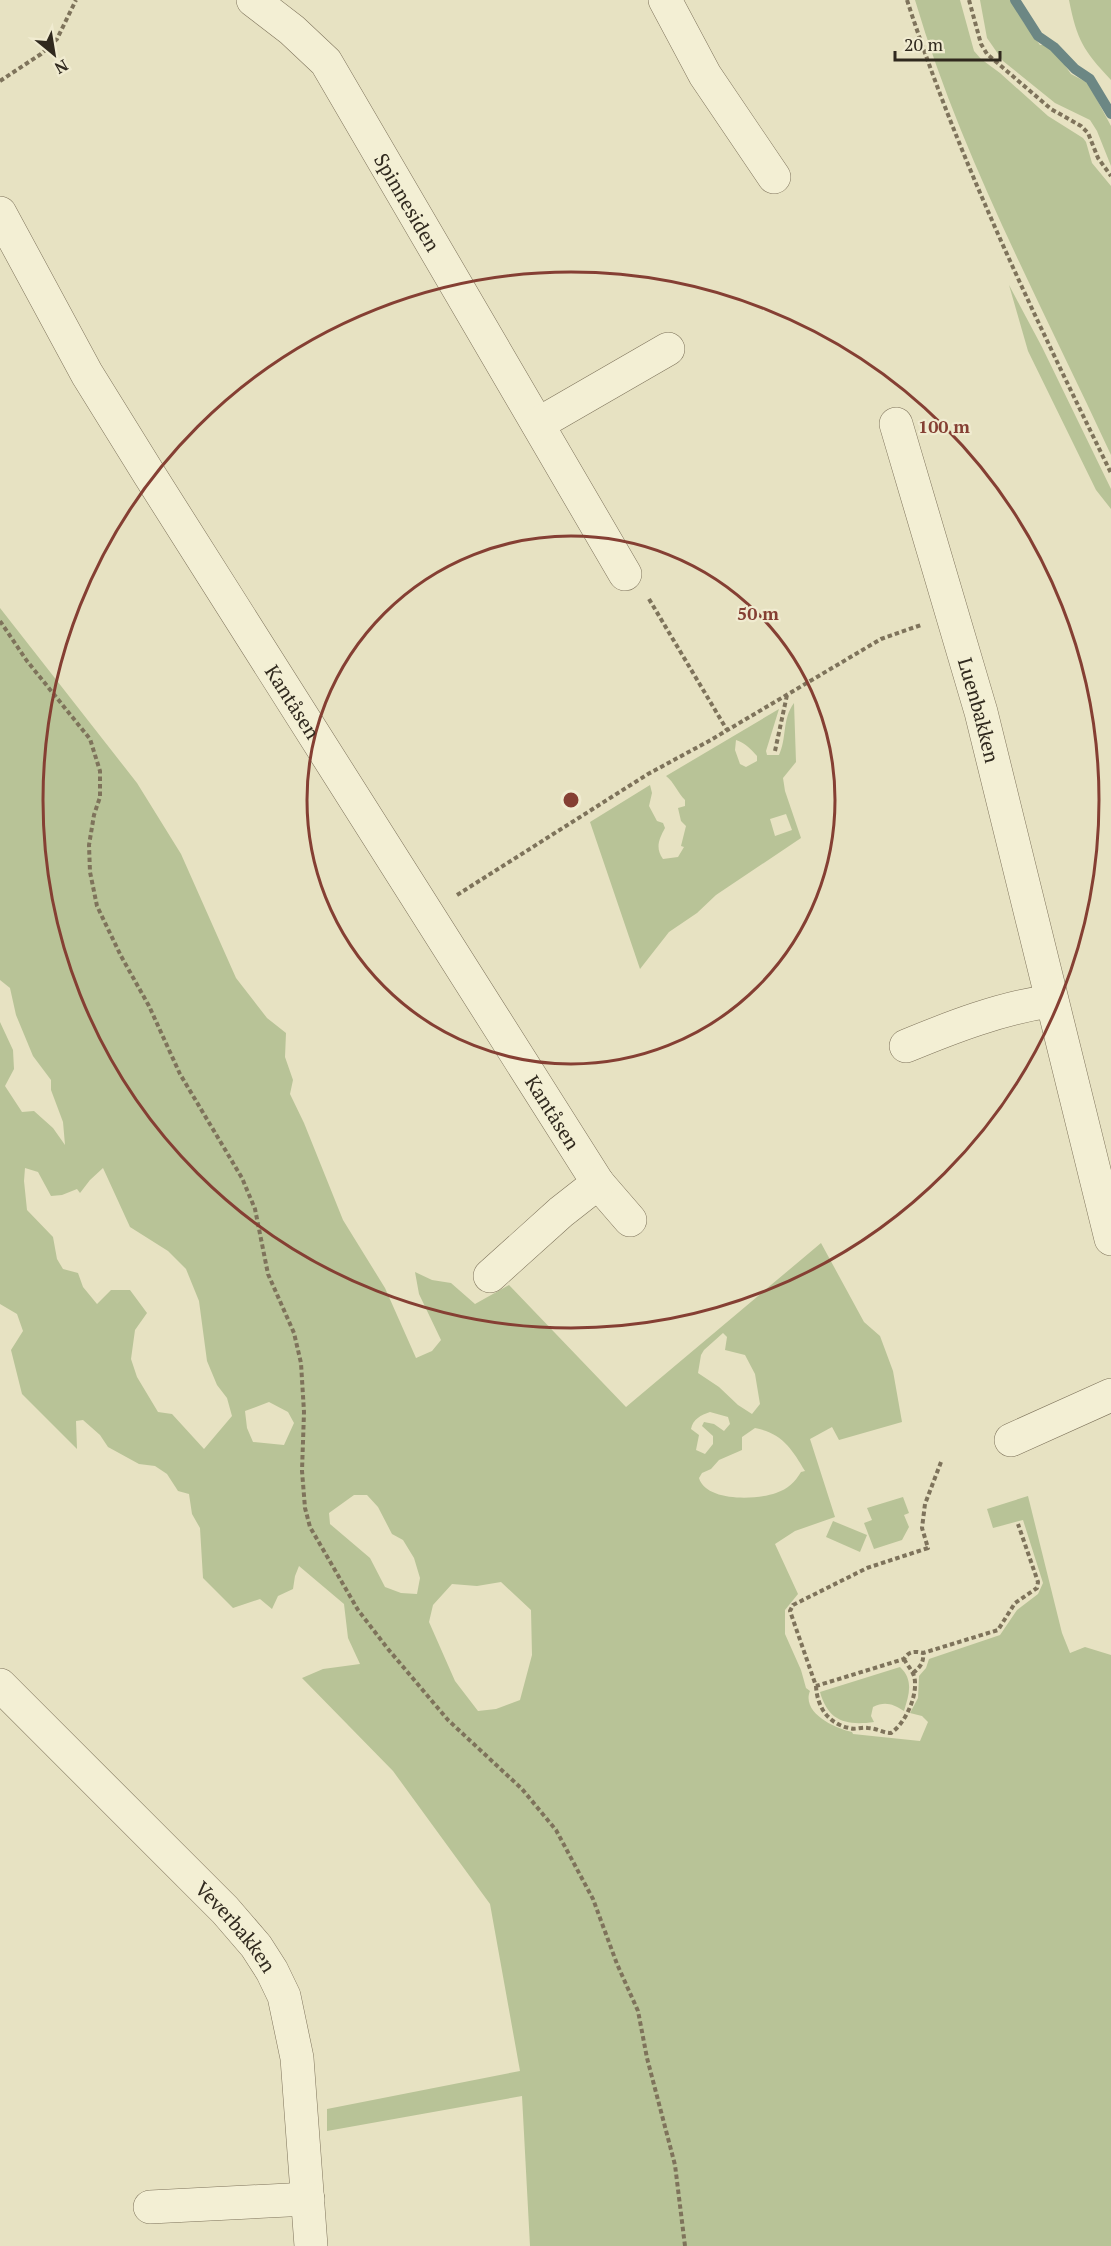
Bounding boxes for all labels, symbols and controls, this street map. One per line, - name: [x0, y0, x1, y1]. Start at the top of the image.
- north arrow: [24, 24, 84, 84]
- scale bar: [895, 24, 1000, 62]
- text: 20 m: [904, 32, 944, 56]
- text: N: [51, 54, 72, 80]
- street label: Spinnesiden: [368, 148, 447, 256]
- text: 100 m: [918, 414, 970, 438]
- text: 50 m: [737, 601, 779, 625]
- street label: Luenbakken: [952, 654, 1006, 765]
- street label: Kantåsen: [259, 659, 327, 744]
- centre of rings: [561, 790, 581, 810]
- street label: Kantåsen: [519, 1070, 587, 1155]
- street label: Veverbakken: [190, 1875, 283, 1977]

